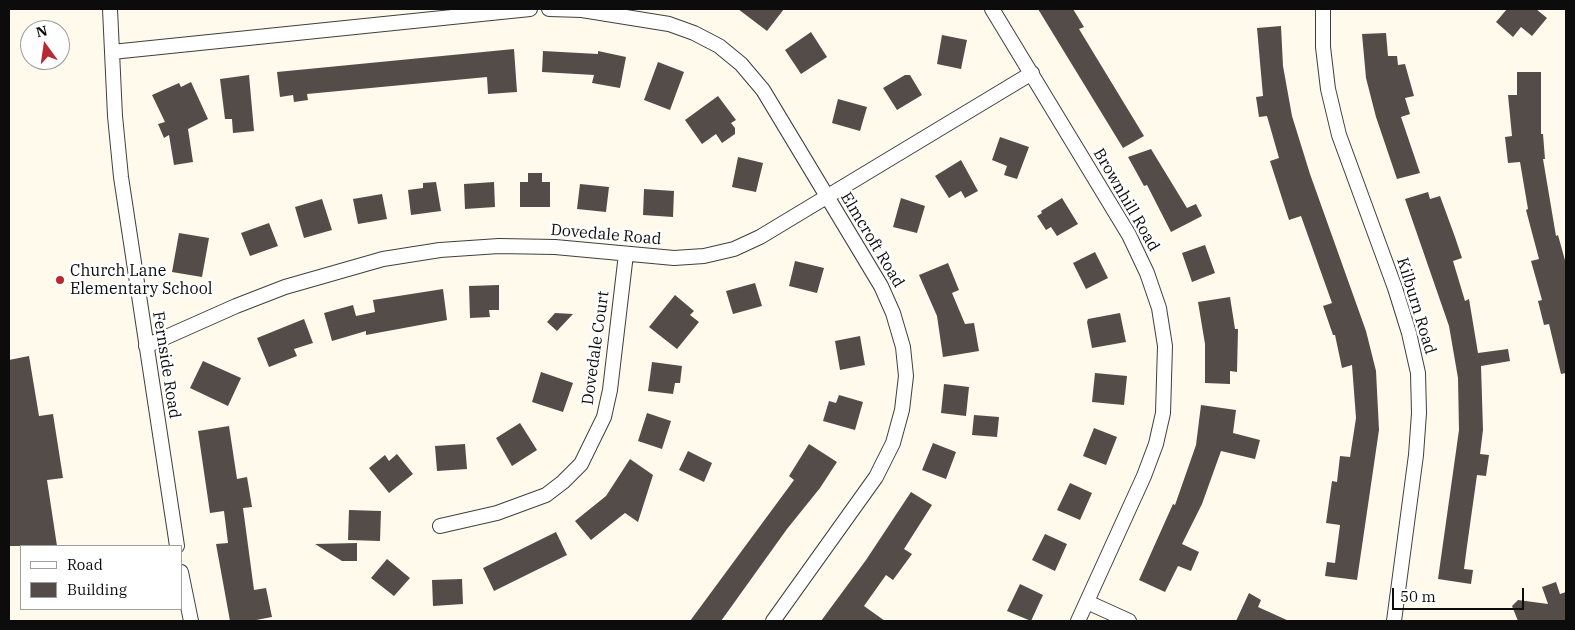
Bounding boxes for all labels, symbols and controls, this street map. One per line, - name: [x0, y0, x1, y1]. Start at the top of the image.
- north arrow: [20, 20, 70, 70]
- text: N: [34, 21, 49, 41]
- street label: Brownhill Road: [1089, 145, 1163, 255]
- street label: Elmcroft Road: [836, 189, 908, 291]
- street label: Dovedale Road: [550, 221, 662, 249]
- street label: Kilburn Road: [1392, 255, 1440, 357]
- place label: Church Lane Elementary School: [70, 261, 213, 299]
- marker: Church Lane Elementary School: [54, 274, 66, 286]
- street label: Dovedale Court: [578, 290, 614, 406]
- street label: Fernside Road: [148, 310, 184, 420]
- legend: [20, 545, 182, 610]
- text: Road: [67, 555, 103, 574]
- scale bar: [1395, 578, 1528, 610]
- text: Building: [67, 580, 127, 599]
- text: 50 m: [1400, 587, 1436, 606]

